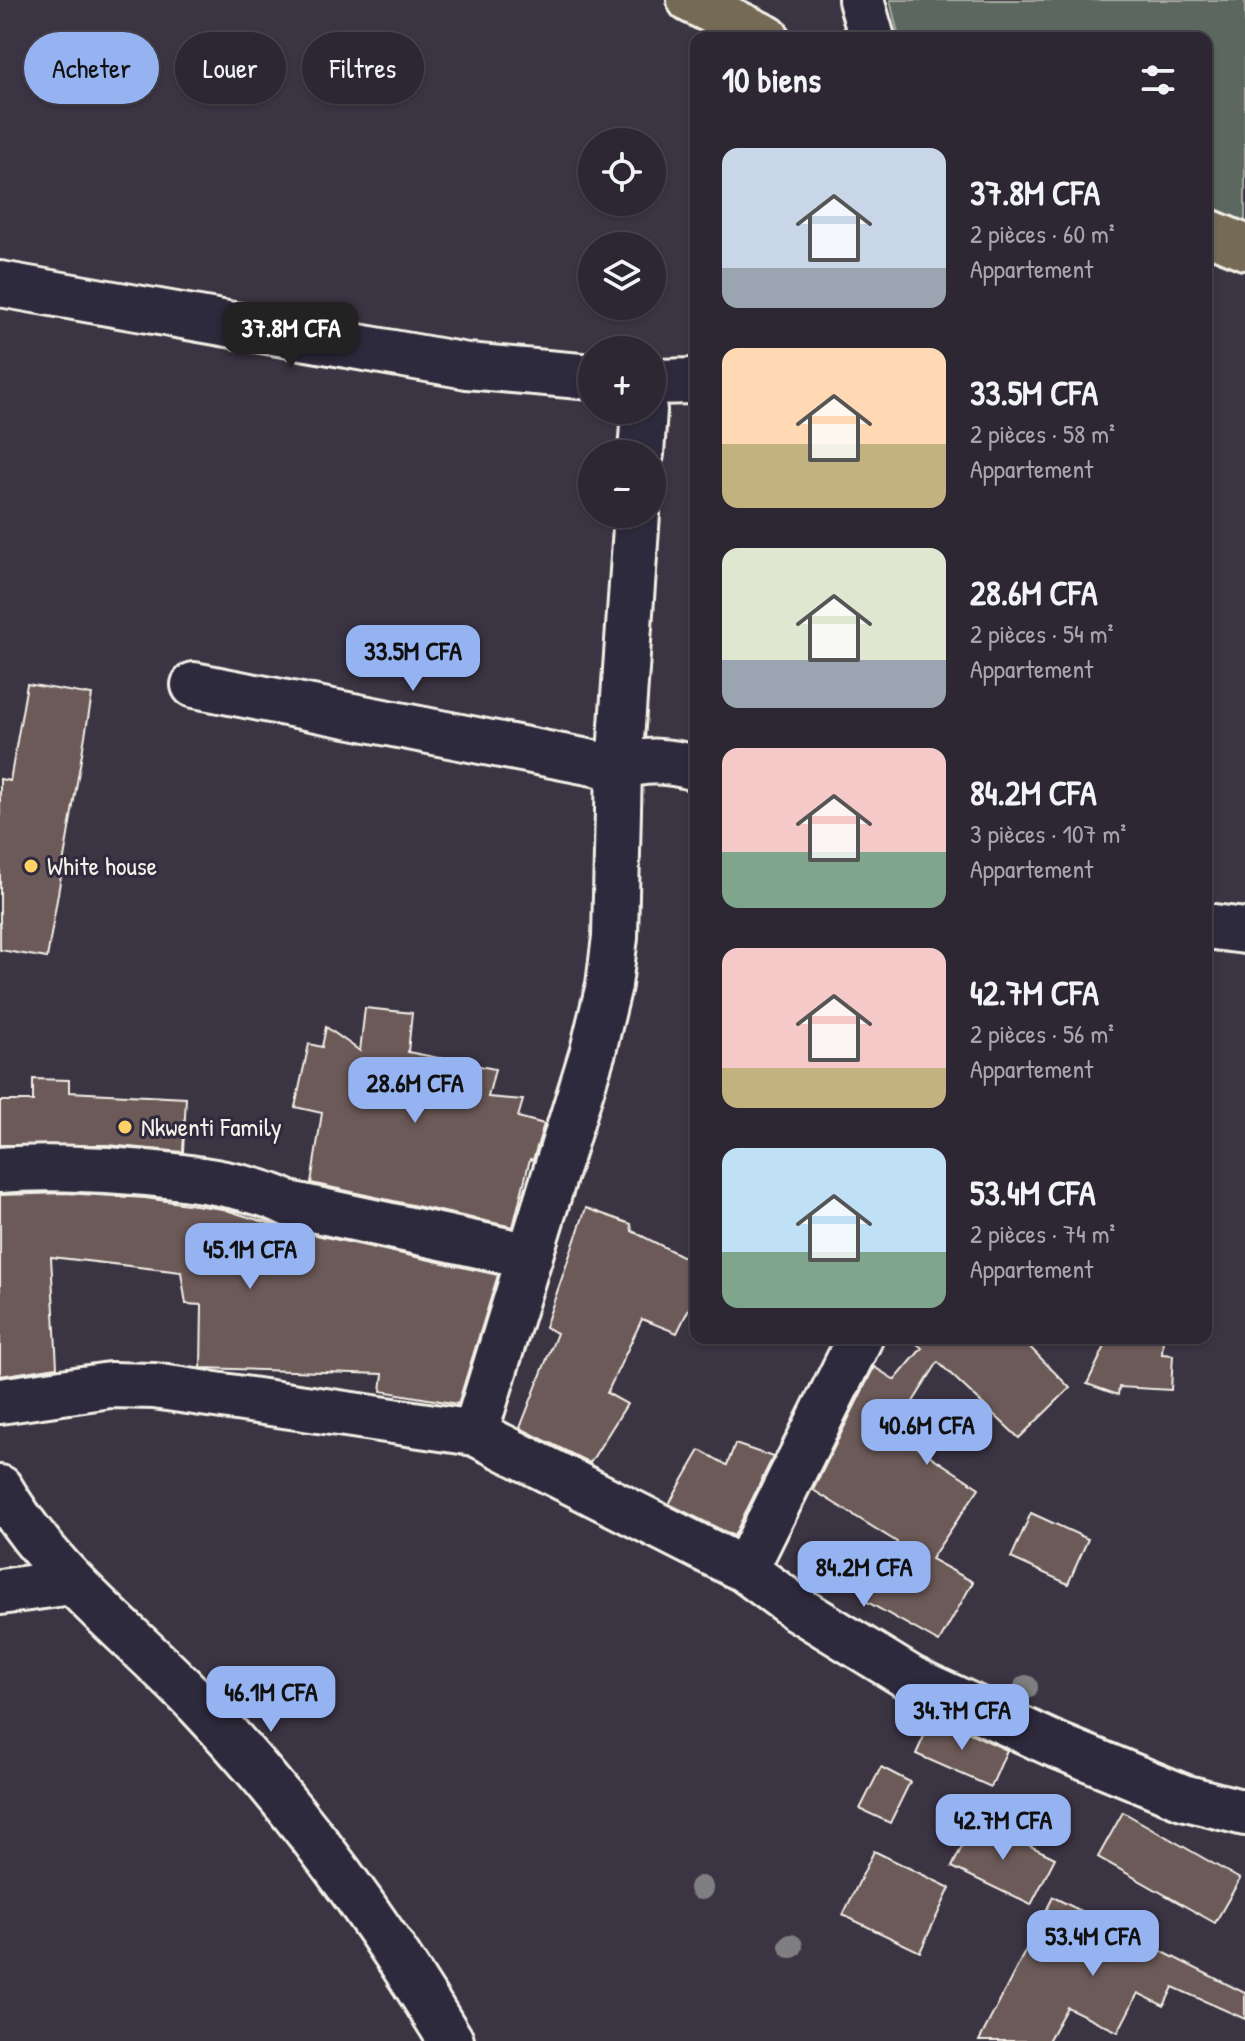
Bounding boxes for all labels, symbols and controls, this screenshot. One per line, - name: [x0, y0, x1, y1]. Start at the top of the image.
- chip: Acheter: [24, 32, 159, 104]
- chip: Louer: [175, 32, 286, 104]
- chip: Filtres: [302, 32, 424, 104]
- text: 10 biens: [722, 57, 821, 103]
- icon: filters: [1136, 58, 1180, 102]
- map controls: [578, 128, 666, 528]
- button: locate: [578, 128, 666, 216]
- text: 37.8M CFA: [970, 170, 1100, 216]
- icon: home: [786, 180, 882, 276]
- text: 2 pièces · 60 m²: [970, 216, 1115, 251]
- button: layers: [578, 232, 666, 320]
- text: Appartement: [970, 251, 1093, 286]
- pin: 37.8M CFA: [199, 302, 383, 370]
- text: 37.8M CFA: [241, 310, 341, 345]
- button: +: [578, 336, 666, 424]
- text: 33.5M CFA: [970, 370, 1098, 416]
- icon: home: [786, 380, 882, 476]
- text: 2 pièces · 58 m²: [970, 416, 1115, 451]
- button: −: [578, 440, 666, 528]
- text: Appartement: [970, 451, 1093, 486]
- text: 28.6M CFA: [970, 570, 1098, 616]
- icon: home: [786, 580, 882, 676]
- text: 2 pièces · 54 m²: [970, 616, 1113, 651]
- pin: 33.5M CFA: [321, 625, 505, 693]
- text: 33.5M CFA: [364, 633, 462, 668]
- text: Appartement: [970, 651, 1093, 686]
- text: 84.2M CFA: [970, 770, 1097, 816]
- icon: home: [786, 780, 882, 876]
- text: 3 pièces · 107 m²: [970, 816, 1126, 851]
- place label: White house: [47, 848, 157, 883]
- text: Appartement: [970, 851, 1093, 886]
- marker: White house: [22, 857, 40, 875]
- text: 42.7M CFA: [970, 970, 1099, 1016]
- icon: home: [786, 980, 882, 1076]
- text: 2 pièces · 56 m²: [970, 1016, 1114, 1051]
- text: Appartement: [970, 1051, 1093, 1086]
- pin: 28.6M CFA: [323, 1057, 507, 1125]
- text: 28.6M CFA: [366, 1065, 464, 1100]
- place label: Nkwenti Family: [141, 1109, 282, 1144]
- marker: Nkwenti Family: [116, 1118, 134, 1136]
- text: 53.4M CFA: [970, 1170, 1096, 1216]
- icon: home: [786, 1180, 882, 1276]
- text: 2 pièces · 74 m²: [970, 1216, 1115, 1251]
- pin: 45.1M CFA: [158, 1223, 342, 1291]
- text: 45.1M CFA: [203, 1231, 297, 1266]
- text: Appartement: [970, 1251, 1093, 1286]
- pin: 40.6M CFA: [835, 1399, 1019, 1467]
- text: 40.6M CFA: [879, 1407, 975, 1442]
- pin: 84.2M CFA: [772, 1541, 956, 1609]
- text: 84.2M CFA: [816, 1549, 912, 1584]
- pin: 46.1M CFA: [179, 1666, 363, 1734]
- text: 46.1M CFA: [224, 1674, 318, 1709]
- pin: 34.7M CFA: [870, 1684, 1054, 1752]
- text: 34.7M CFA: [913, 1692, 1011, 1727]
- pin: 42.7M CFA: [911, 1794, 1095, 1862]
- text: 42.7M CFA: [954, 1802, 1052, 1837]
- pin: 53.4M CFA: [1001, 1910, 1185, 1978]
- text: 53.4M CFA: [1045, 1918, 1141, 1953]

